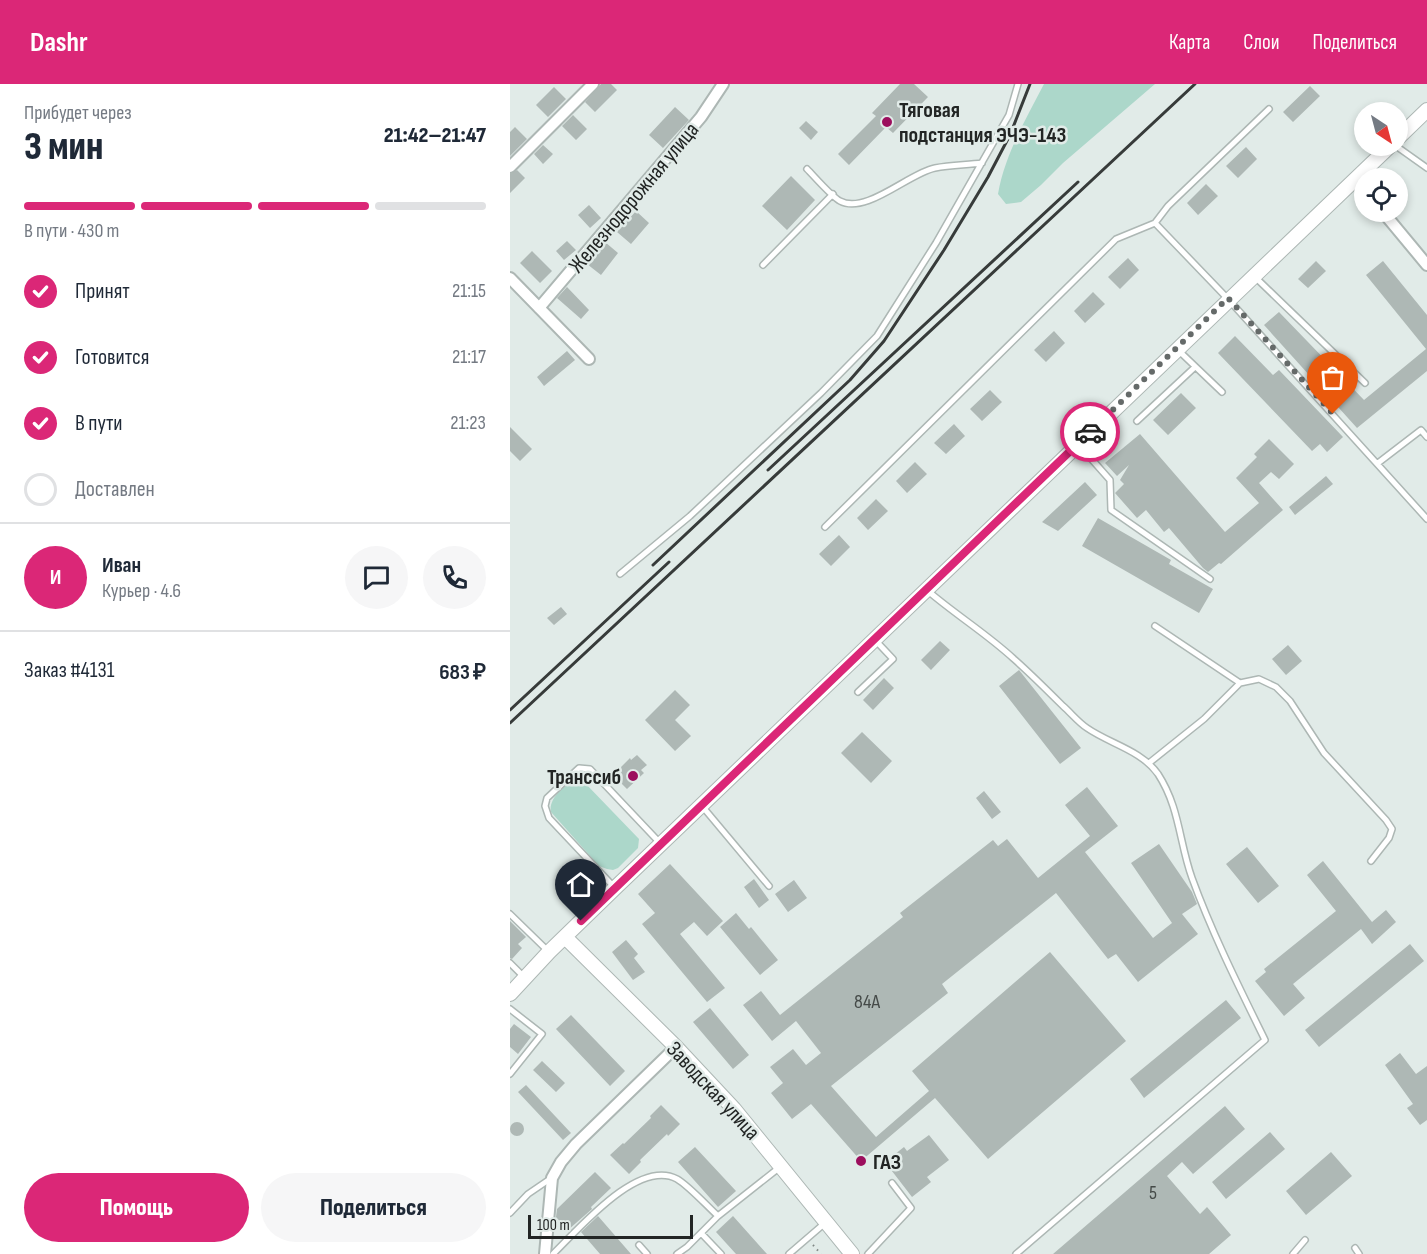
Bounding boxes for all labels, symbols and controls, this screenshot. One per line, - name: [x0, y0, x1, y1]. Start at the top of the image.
- text: Dashr: [30, 26, 88, 59]
- text: Карта: [1169, 30, 1210, 55]
- text: Слои: [1243, 30, 1279, 55]
- text: Поделиться: [1312, 30, 1397, 55]
- place label: Тяговая подстанция ЭЧЭ-143: [899, 97, 1066, 149]
- text: Прибудет через: [24, 101, 132, 125]
- north arrow: [1354, 102, 1408, 156]
- map controls: [1354, 102, 1408, 222]
- marker: Тяговая подстанция ЭЧЭ-143: [880, 115, 894, 129]
- street label: Железнодорожная улица: [563, 117, 705, 279]
- text: 21:42–21:47: [384, 122, 486, 149]
- text: 3 мин: [24, 124, 103, 171]
- button: locate: [1354, 168, 1408, 222]
- text: В пути · 430 m: [24, 219, 119, 243]
- icon: check: [24, 275, 57, 308]
- text: Принят: [75, 278, 130, 305]
- text: 21:15: [452, 279, 486, 303]
- icon: check: [24, 341, 57, 374]
- text: Готовится: [75, 344, 149, 371]
- text: 21:17: [452, 345, 486, 369]
- pin: [1307, 352, 1358, 414]
- icon: bag: [1316, 361, 1349, 394]
- courier: [1060, 402, 1120, 462]
- icon: check: [24, 407, 57, 440]
- text: В пути: [75, 410, 123, 437]
- text: 21:23: [450, 411, 486, 435]
- icon: car: [1074, 416, 1107, 449]
- text: Доставлен: [75, 476, 155, 503]
- button: chat: [345, 546, 408, 609]
- button: phone: [423, 546, 486, 609]
- text: Иван: [102, 552, 141, 579]
- text: И: [50, 564, 61, 591]
- text: Курьер · 4.6: [102, 579, 181, 603]
- text: Заказ #4131: [24, 657, 114, 684]
- text: 683 ₽: [439, 659, 486, 686]
- place label: Транссиб: [547, 764, 621, 791]
- marker: Транссиб: [626, 769, 640, 783]
- pin: [555, 859, 606, 921]
- icon: home: [564, 868, 597, 901]
- house number: 84А: [854, 990, 880, 1014]
- street label: Заводская улица: [660, 1036, 765, 1146]
- place label: ГАЗ: [873, 1149, 901, 1176]
- marker: ГАЗ: [854, 1154, 868, 1168]
- button: Помощь: [24, 1173, 249, 1242]
- button: Поделиться: [261, 1173, 486, 1242]
- house number: 5: [1149, 1181, 1157, 1205]
- scale bar: [528, 1212, 693, 1240]
- text: 100 m: [537, 1216, 570, 1235]

